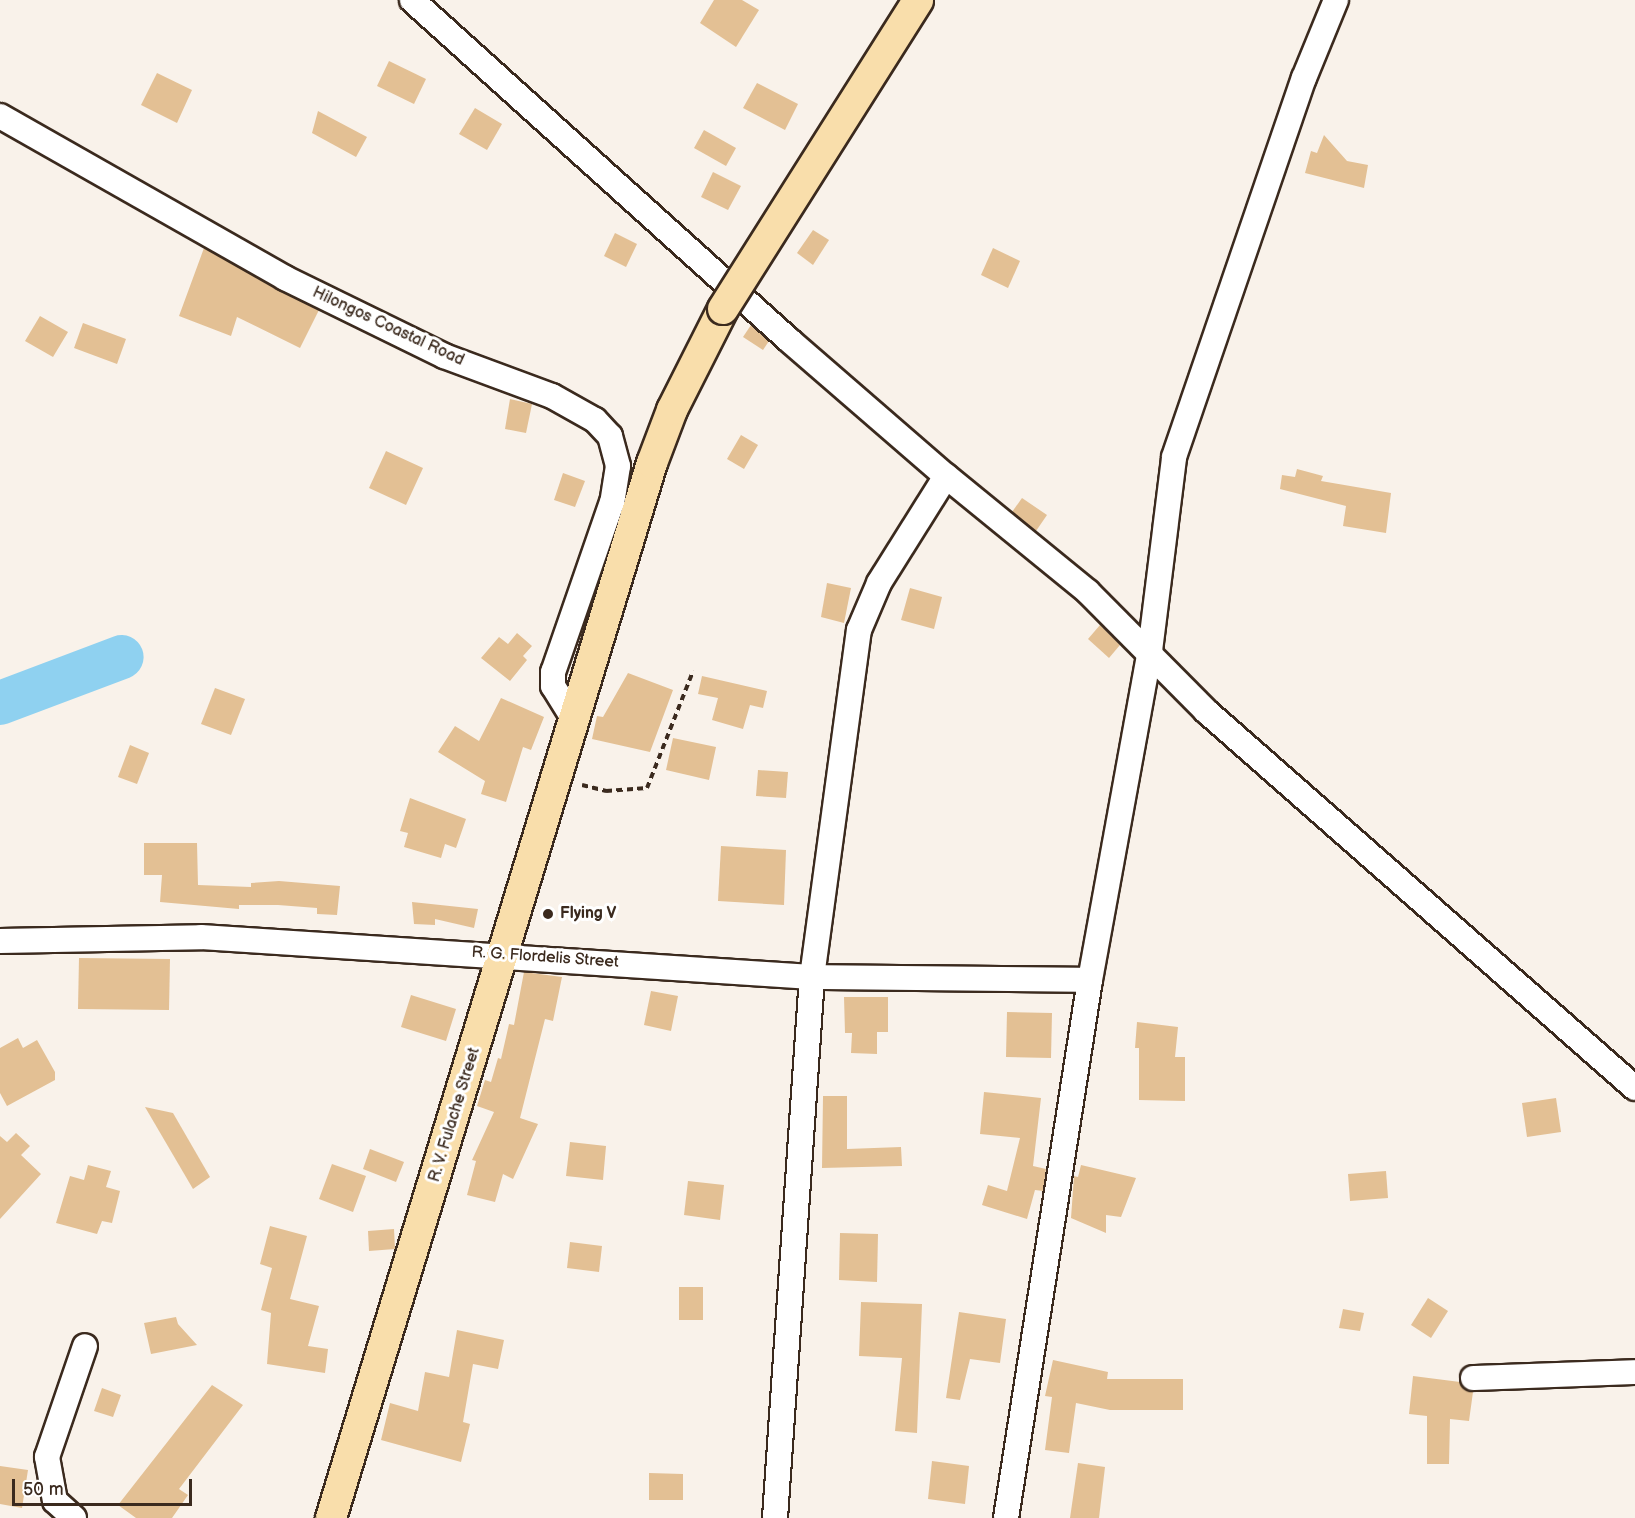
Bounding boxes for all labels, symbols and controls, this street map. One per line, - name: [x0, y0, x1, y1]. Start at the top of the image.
- street label: Hilongos Coastal Road: [309, 283, 467, 371]
- place label: Flying V: [560, 904, 617, 924]
- marker: Flying V: [541, 907, 555, 921]
- street label: R. G. Flordelis Street: [471, 943, 619, 973]
- street label: R. V. Fulache Street: [425, 1045, 485, 1185]
- scale bar: [15, 1467, 195, 1505]
- text: 50 m: [23, 1479, 64, 1500]

